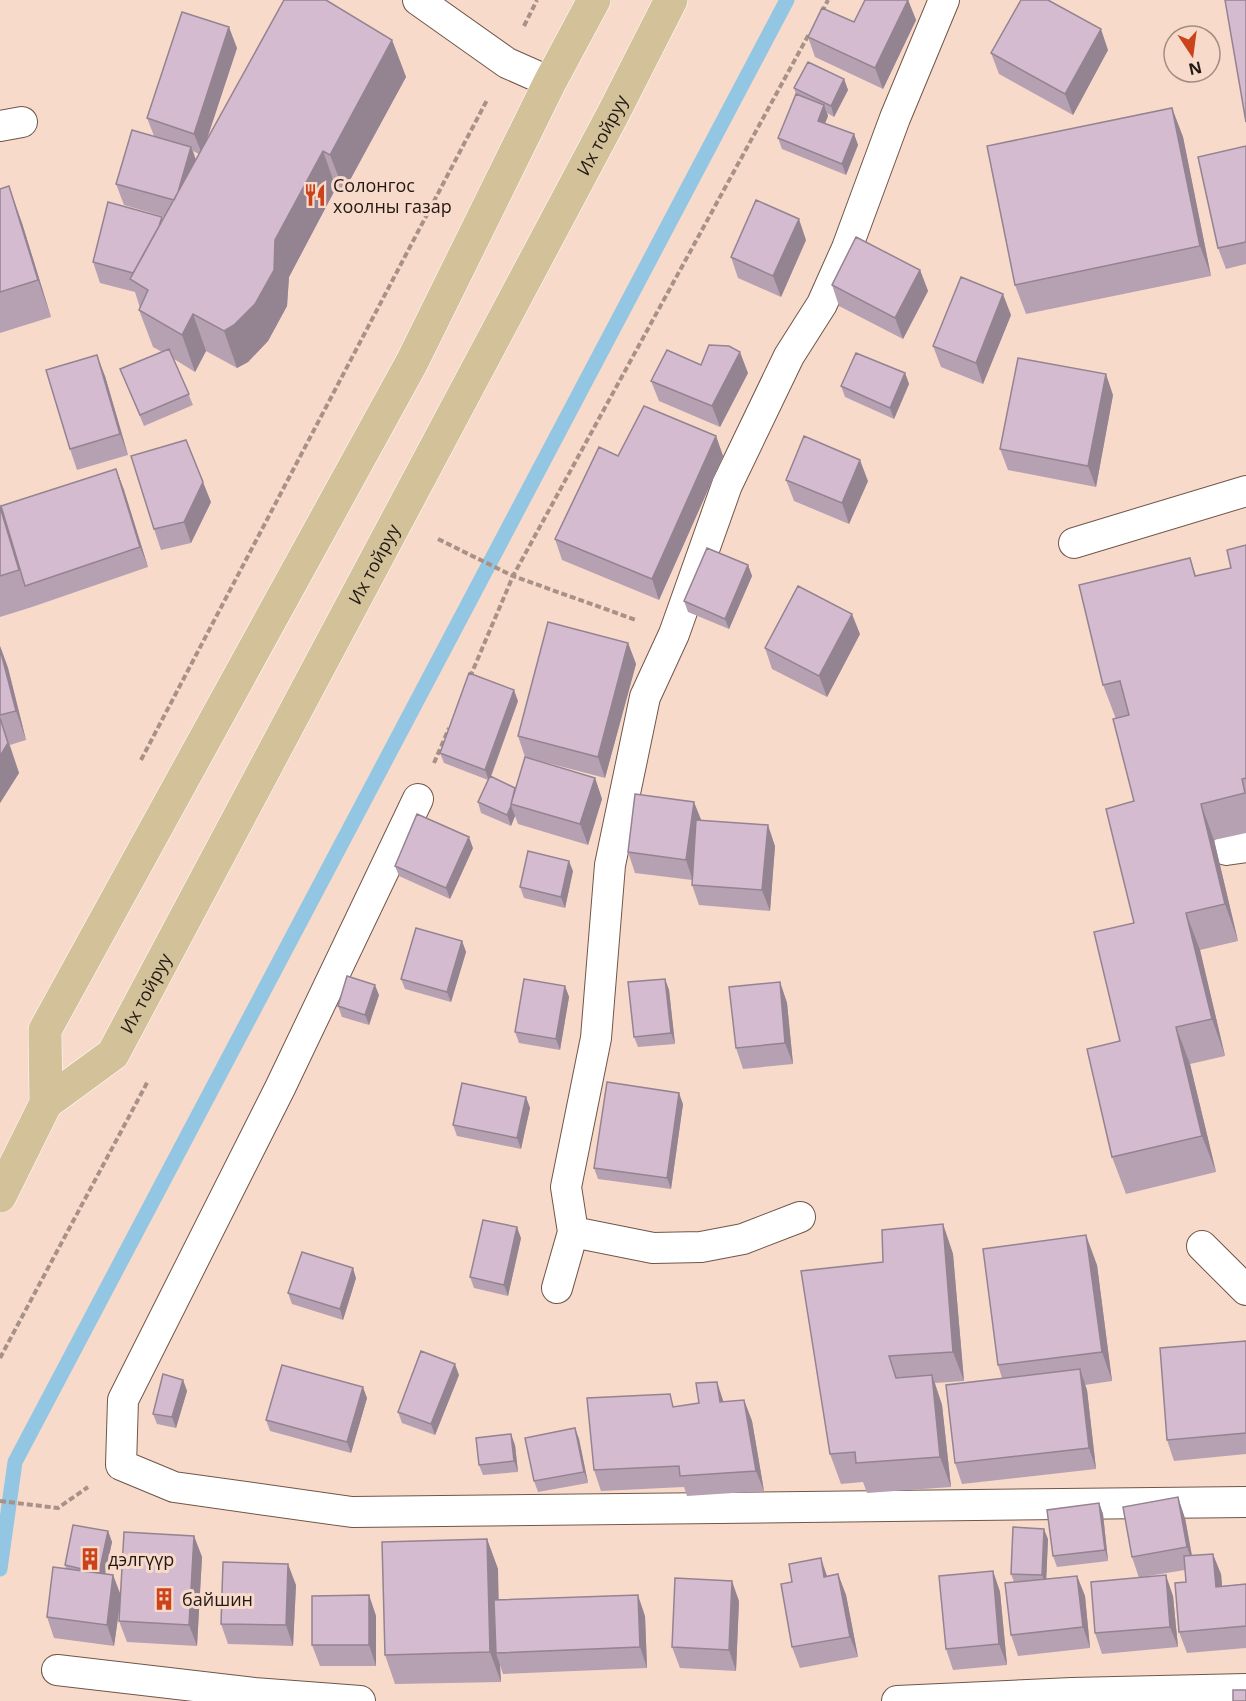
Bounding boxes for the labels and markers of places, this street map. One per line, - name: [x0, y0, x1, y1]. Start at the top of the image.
- place label: Солонгос хоолны газар: [333, 173, 452, 218]
- restaurant icon: Солонгос хоолны газар: [302, 182, 328, 208]
- building icon: дэлгүүр: [77, 1546, 103, 1572]
- place label: дэлгүүр: [108, 1547, 174, 1571]
- building icon: байшин: [151, 1586, 177, 1612]
- place label: байшин: [182, 1587, 253, 1611]

